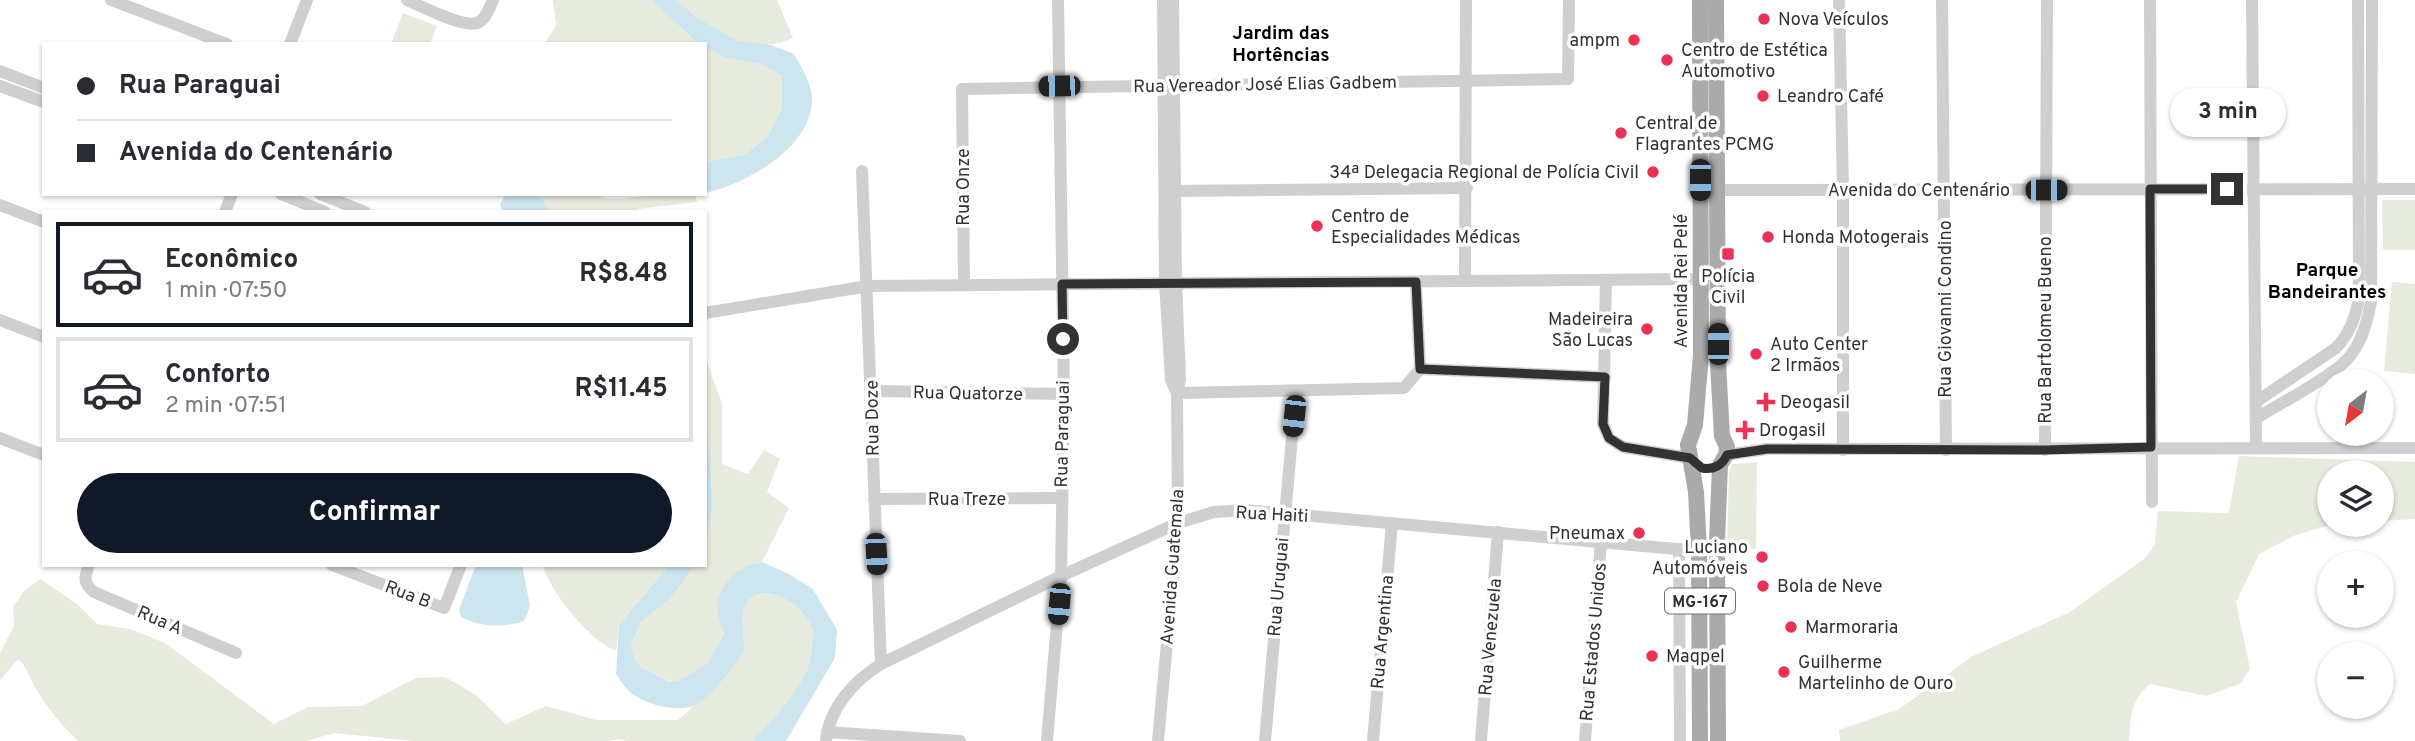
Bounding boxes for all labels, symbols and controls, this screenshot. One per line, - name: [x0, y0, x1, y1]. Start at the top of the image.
- place label: Nova Veículos: [1778, 9, 1889, 32]
- marker: Nova Veículos: [1756, 11, 1772, 27]
- district label: Jardim das Hortências: [1232, 22, 1330, 68]
- place label: ampm: [1569, 30, 1620, 53]
- marker: ampm: [1626, 32, 1642, 48]
- place label: Centro de Estética Automotivo: [1681, 40, 1828, 84]
- marker: Centro de Estética Automotivo: [1659, 52, 1675, 68]
- text: Rua Paraguai: [119, 70, 281, 103]
- street label: Rua Vereador José Elias Gadbem: [1133, 72, 1397, 99]
- car: [1038, 75, 1081, 97]
- place label: Leandro Café: [1777, 86, 1884, 109]
- marker: Leandro Café: [1755, 88, 1771, 104]
- callout: 3 min: [2169, 88, 2285, 136]
- text: 3 min: [2198, 98, 2258, 127]
- place label: Central de Flagrantes PCMG: [1635, 113, 1774, 157]
- marker: Central de Flagrantes PCMG: [1613, 125, 1629, 141]
- text: Avenida do Centenário: [119, 137, 393, 170]
- street label: Rua Onze: [953, 148, 976, 226]
- car: [1690, 159, 1711, 201]
- place label: 34ª Delegacia Regional de Polícia Civil: [1329, 162, 1639, 185]
- marker: 34ª Delegacia Regional de Polícia Civil: [1645, 164, 1661, 180]
- route end: [2211, 173, 2243, 205]
- street label: Avenida do Centenário: [1828, 180, 2010, 203]
- car: [2026, 180, 2068, 201]
- place label: Centro de Especialidades Médicas: [1331, 206, 1520, 250]
- street label: Avenida Rei Pelé: [1671, 214, 1694, 348]
- marker: Centro de Especialidades Médicas: [1309, 218, 1325, 234]
- street label: Rua Giovanni Condino: [1935, 220, 1958, 398]
- place label: Honda Motogerais: [1782, 227, 1929, 250]
- marker: Honda Motogerais: [1760, 229, 1776, 245]
- street label: Rua Bartolomeu Bueno: [2035, 236, 2058, 424]
- icon: car: [81, 243, 144, 306]
- text: Econômico: [165, 244, 298, 277]
- marker: Polícia Civil: [1720, 246, 1736, 262]
- text: R$8.48: [579, 258, 668, 291]
- district label: Parque Bandeirantes: [2268, 259, 2386, 305]
- place label: Polícia Civil: [1701, 266, 1755, 310]
- text: 1 min · 07:50: [165, 277, 287, 306]
- place label: Madeireira São Lucas: [1548, 309, 1633, 353]
- marker: Madeireira São Lucas: [1639, 321, 1655, 337]
- route start: [1047, 323, 1079, 355]
- car: [1708, 323, 1729, 365]
- place label: Auto Center 2 Irmãos: [1770, 334, 1868, 378]
- marker: Auto Center 2 Irmãos: [1748, 346, 1764, 362]
- icon: car: [81, 358, 144, 421]
- text: Conforto: [165, 359, 271, 392]
- north arrow: [2317, 369, 2394, 446]
- map controls: [2317, 369, 2394, 719]
- text: R$11.45: [575, 373, 668, 406]
- street label: Rua Doze: [861, 380, 886, 456]
- street label: Rua Paraguai: [1051, 380, 1076, 488]
- street label: Rua Quatorze: [913, 382, 1023, 407]
- text: 2 min · 07:51: [165, 392, 287, 421]
- place label: Deogasil: [1780, 392, 1850, 415]
- car: [1282, 394, 1307, 438]
- marker: Deogasil: [1758, 394, 1774, 410]
- place label: Drogasil: [1759, 420, 1826, 443]
- marker: Drogasil: [1737, 422, 1753, 438]
- button: layers: [2317, 460, 2394, 537]
- button: Confirmar: [77, 473, 672, 553]
- street label: Avenida Guatemala: [1157, 488, 1190, 646]
- street label: Rua Treze: [928, 489, 1006, 512]
- street label: Rua Haiti: [1235, 502, 1309, 529]
- place label: Pneumax: [1549, 523, 1625, 546]
- marker: Pneumax: [1631, 525, 1647, 541]
- car: [865, 532, 888, 576]
- street label: Rua Uruguai: [1264, 537, 1295, 638]
- place label: Luciano Automóveis: [1652, 537, 1748, 581]
- marker: Luciano Automóveis: [1754, 549, 1770, 565]
- button: +: [2317, 551, 2394, 628]
- street label: Rua Estados Unidos: [1576, 562, 1613, 722]
- street label: Rua Argentina: [1367, 574, 1400, 690]
- street label: Rua B: [381, 576, 434, 615]
- place label: Bola de Neve: [1777, 576, 1882, 599]
- street label: Rua Venezuela: [1475, 577, 1508, 697]
- marker: Bola de Neve: [1755, 578, 1771, 594]
- car: [1047, 582, 1072, 626]
- road number: MG-167: [1665, 588, 1735, 614]
- street label: Rua A: [133, 602, 186, 641]
- place label: Marmoraria: [1805, 617, 1898, 640]
- marker: Marmoraria: [1783, 619, 1799, 635]
- button: −: [2317, 642, 2394, 719]
- place label: Maqpel: [1666, 646, 1725, 669]
- marker: Maqpel: [1644, 648, 1660, 664]
- place label: Guilherme Martelinho de Ouro: [1798, 652, 1953, 696]
- marker: Guilherme Martelinho de Ouro: [1776, 664, 1792, 680]

